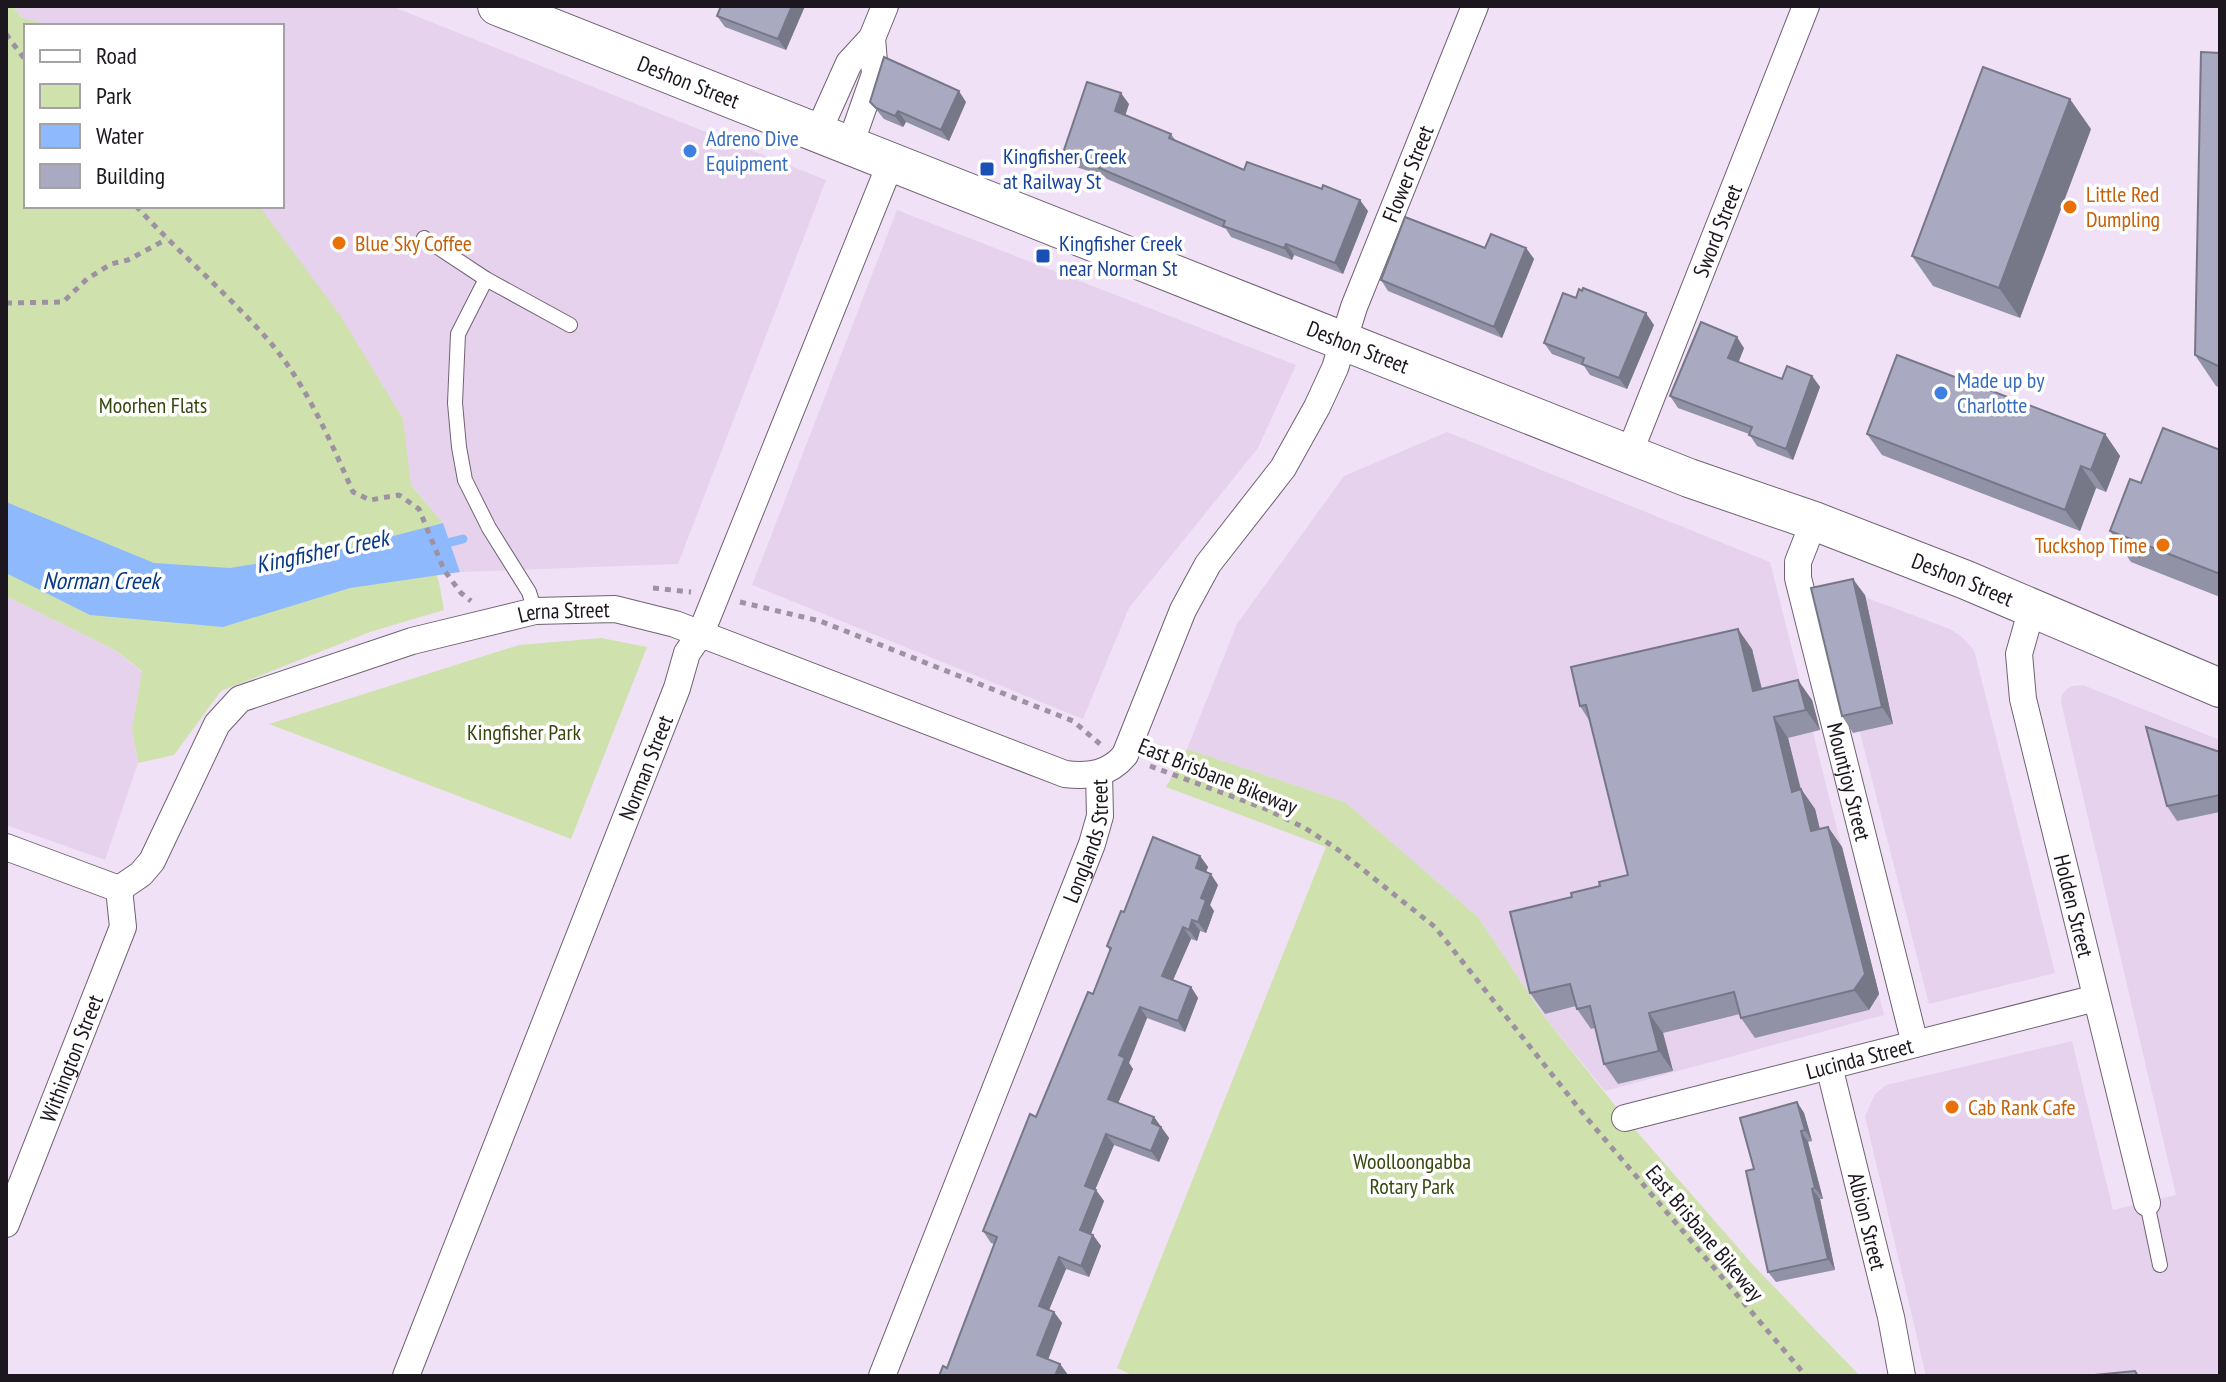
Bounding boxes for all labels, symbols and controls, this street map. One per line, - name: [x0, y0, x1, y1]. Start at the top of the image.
- legend: [24, 24, 284, 208]
- text: Road: [96, 40, 137, 71]
- street label: Deshon Street: [634, 49, 744, 115]
- text: Park: [96, 80, 132, 111]
- text: Water: [96, 120, 144, 151]
- street label: Flower Street: [1376, 121, 1440, 226]
- place label: Adreno Dive Equipment: [706, 124, 799, 177]
- marker: Adreno Dive Equipment: [681, 142, 699, 160]
- place label: Kingfisher Creek at Railway St: [1003, 142, 1127, 195]
- text: Building: [96, 160, 165, 191]
- marker: Kingfisher Creek at Railway St: [978, 160, 996, 178]
- street label: Sword Street: [1686, 180, 1748, 281]
- place label: Little Red Dumpling: [2086, 180, 2160, 233]
- marker: Little Red Dumpling: [2061, 198, 2079, 216]
- place label: Blue Sky Coffee: [355, 229, 472, 257]
- place label: Kingfisher Creek near Norman St: [1059, 229, 1183, 282]
- marker: Blue Sky Coffee: [330, 234, 348, 252]
- marker: Kingfisher Creek near Norman St: [1034, 247, 1052, 265]
- street label: Deshon Street: [1303, 314, 1413, 380]
- place label: Made up by Charlotte: [1957, 366, 2045, 419]
- marker: Made up by Charlotte: [1932, 384, 1950, 402]
- park label: Moorhen Flats: [99, 391, 207, 419]
- water label: Kingfisher Creek: [253, 521, 394, 580]
- place label: Tuckshop Time: [2035, 531, 2147, 559]
- marker: Tuckshop Time: [2154, 536, 2172, 554]
- street label: Deshon Street: [1908, 546, 2018, 613]
- water label: Norman Creek: [43, 565, 162, 596]
- street label: Lerna Street: [515, 595, 610, 629]
- street label: Norman Street: [612, 711, 679, 824]
- park label: Kingfisher Park: [467, 718, 581, 746]
- street label: Mountjoy Street: [1821, 720, 1877, 844]
- street label: East Brisbane Bikeway: [1134, 731, 1302, 821]
- street label: Longlands Street: [1056, 779, 1114, 907]
- street label: Holden Street: [2048, 852, 2100, 960]
- street label: Withington Street: [34, 991, 109, 1126]
- street label: Lucinda Street: [1803, 1031, 1916, 1085]
- place label: Cab Rank Cafe: [1968, 1093, 2076, 1121]
- marker: Cab Rank Cafe: [1943, 1098, 1961, 1116]
- park label: Woolloongabba Rotary Park: [1353, 1147, 1471, 1200]
- street label: East Brisbane Bikeway: [1640, 1159, 1771, 1307]
- street label: Albion Street: [1842, 1170, 1893, 1273]

